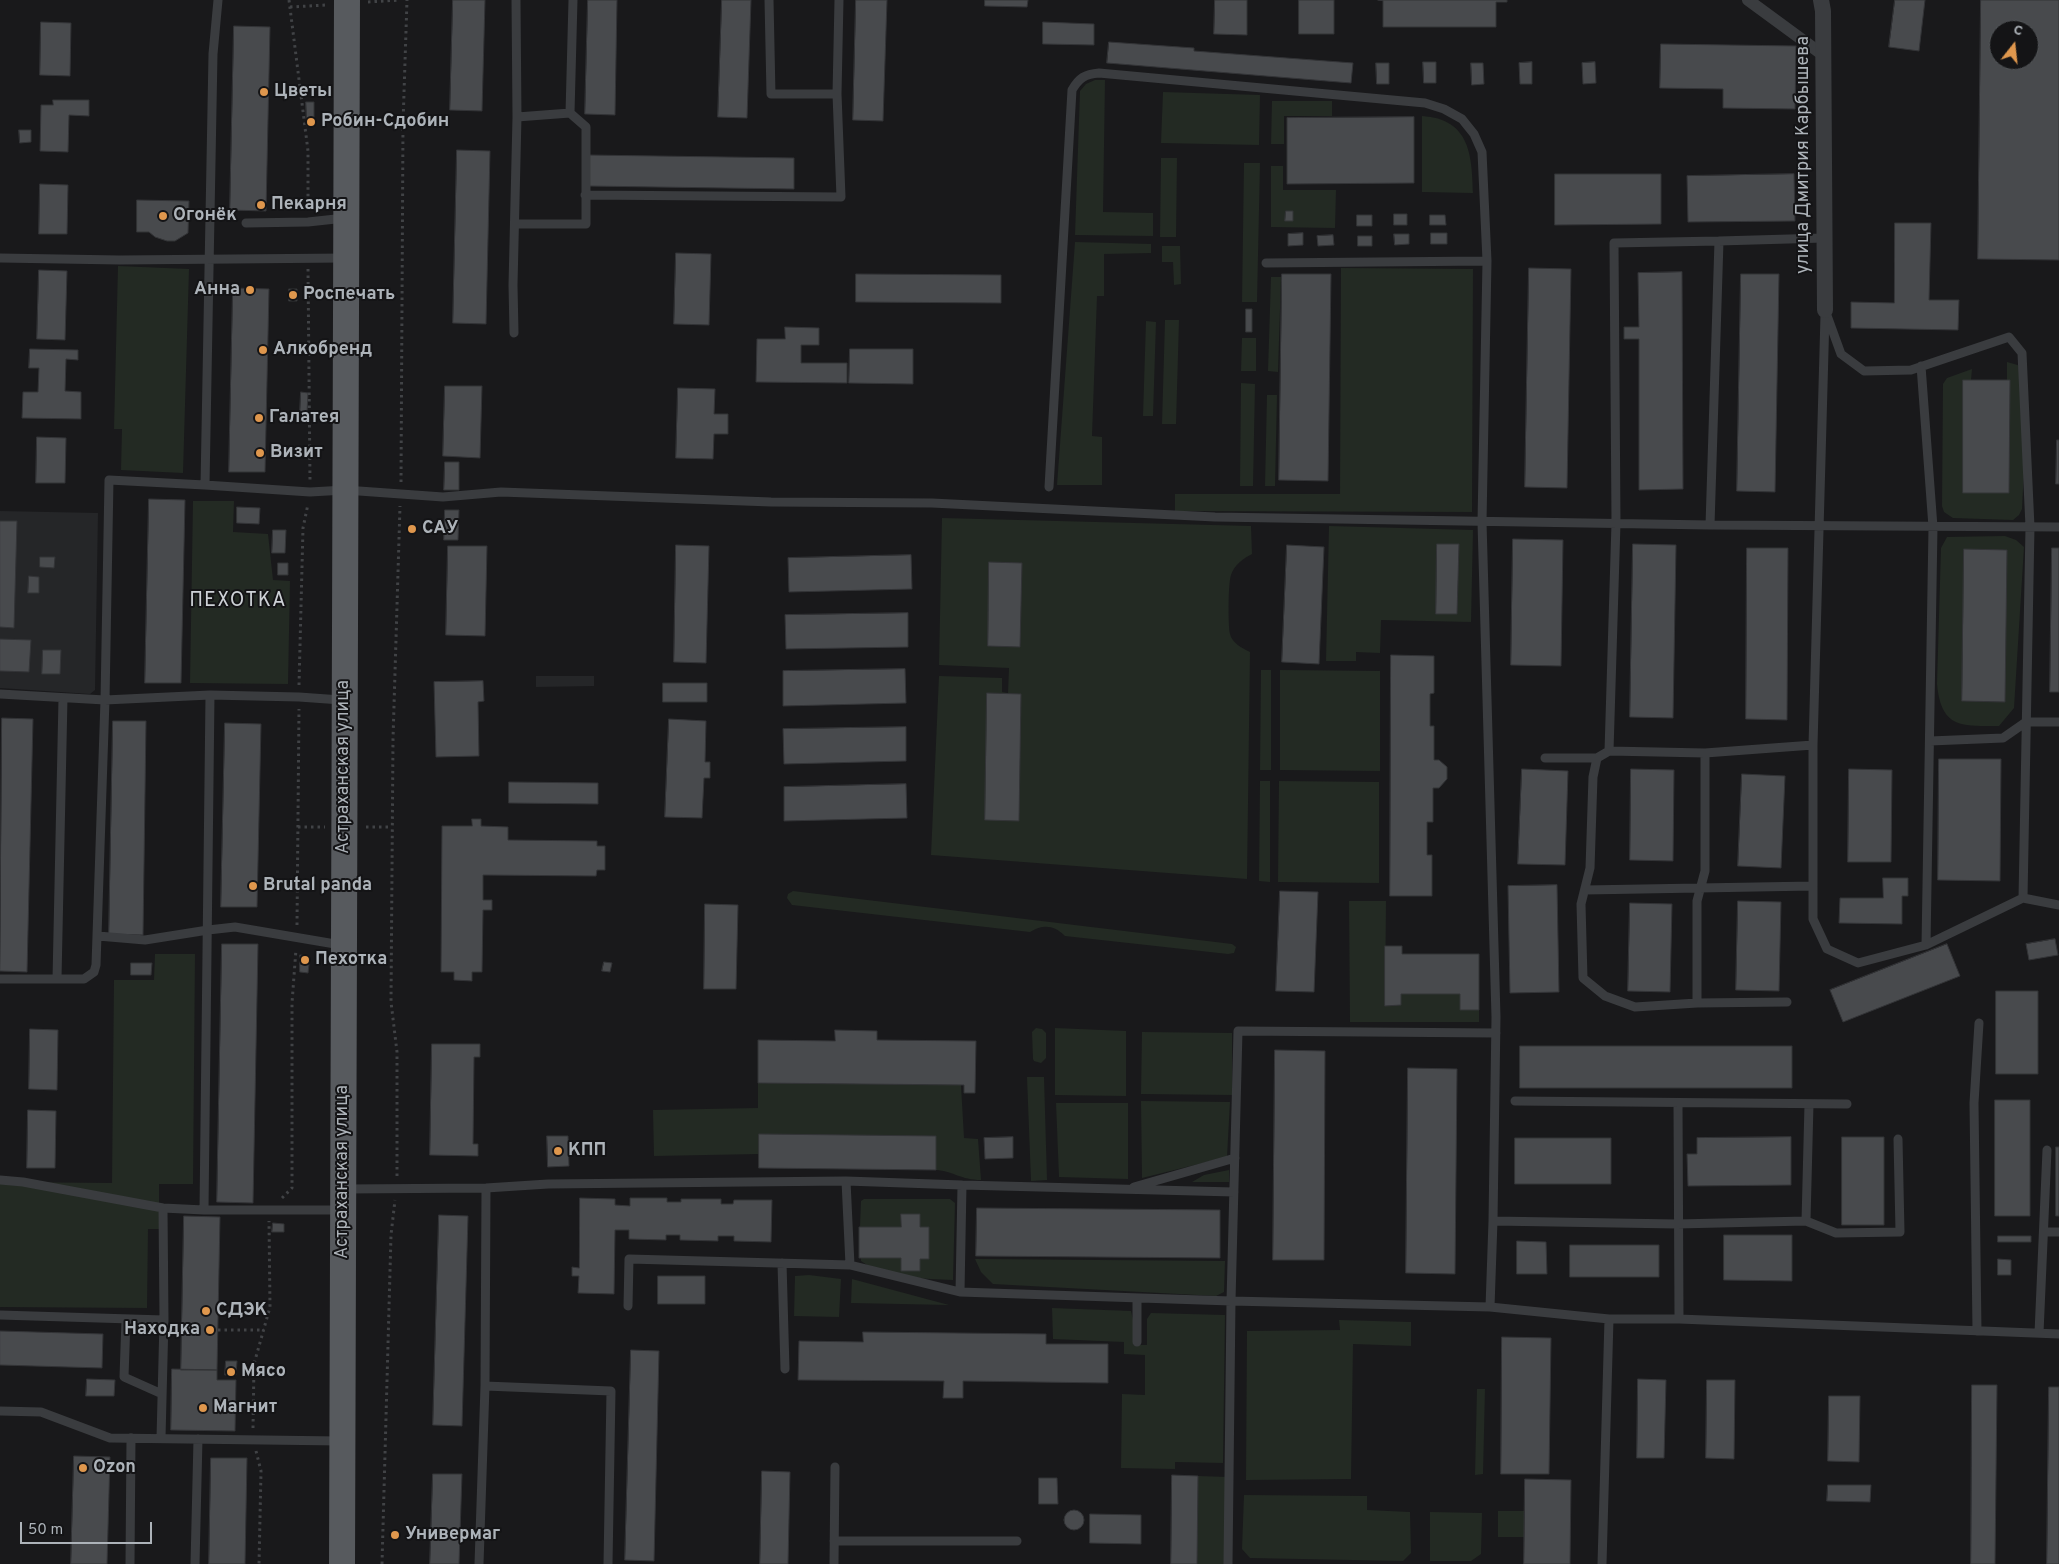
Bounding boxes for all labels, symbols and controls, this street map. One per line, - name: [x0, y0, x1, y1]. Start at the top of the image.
- north arrow: [1989, 20, 2039, 70]
- text: С: [2011, 22, 2025, 40]
- street label: улица Дмитрия Карбышева: [1793, 36, 1815, 274]
- place label: Цветы: [274, 81, 332, 103]
- marker: Цветы: [258, 86, 270, 98]
- place label: Робин-Сдобин: [321, 111, 449, 133]
- marker: Робин-Сдобин: [305, 116, 317, 128]
- place label: Пекарня: [271, 194, 347, 216]
- marker: Пекарня: [255, 199, 267, 211]
- place label: Огонёк: [173, 205, 237, 227]
- marker: Огонёк: [157, 210, 169, 222]
- place label: Анна: [194, 279, 240, 301]
- marker: Анна: [244, 284, 256, 296]
- place label: Роспечать: [303, 284, 395, 306]
- marker: Роспечать: [287, 289, 299, 301]
- place label: Алкобренд: [273, 339, 372, 361]
- marker: Алкобренд: [257, 344, 269, 356]
- place label: Галатея: [269, 407, 339, 429]
- marker: Галатея: [253, 412, 265, 424]
- place label: Визит: [270, 442, 323, 464]
- marker: Визит: [254, 447, 266, 459]
- place label: САУ: [422, 518, 458, 540]
- marker: САУ: [406, 523, 418, 535]
- district label: ПЕХОТКА: [188, 590, 288, 614]
- street label: Астраханская улица: [333, 680, 355, 854]
- place label: Brutal panda: [263, 875, 372, 897]
- marker: Brutal panda: [247, 880, 259, 892]
- place label: Пехотка: [315, 949, 387, 971]
- marker: Пехотка: [299, 954, 311, 966]
- street label: Астраханская улица: [332, 1085, 354, 1259]
- place label: КПП: [568, 1140, 606, 1162]
- marker: КПП: [552, 1145, 564, 1157]
- place label: СДЭК: [216, 1300, 267, 1322]
- marker: СДЭК: [200, 1305, 212, 1317]
- place label: Находка: [124, 1319, 200, 1341]
- marker: Находка: [204, 1324, 216, 1336]
- place label: Мясо: [241, 1361, 286, 1383]
- marker: Мясо: [225, 1366, 237, 1378]
- place label: Магнит: [213, 1397, 277, 1419]
- marker: Магнит: [197, 1402, 209, 1414]
- place label: Ozon: [93, 1457, 136, 1479]
- marker: Ozon: [77, 1462, 89, 1474]
- scale bar: [22, 1512, 155, 1544]
- text: 50 m: [28, 1521, 63, 1540]
- place label: Универмаг: [405, 1524, 500, 1546]
- marker: Универмаг: [389, 1529, 401, 1541]

